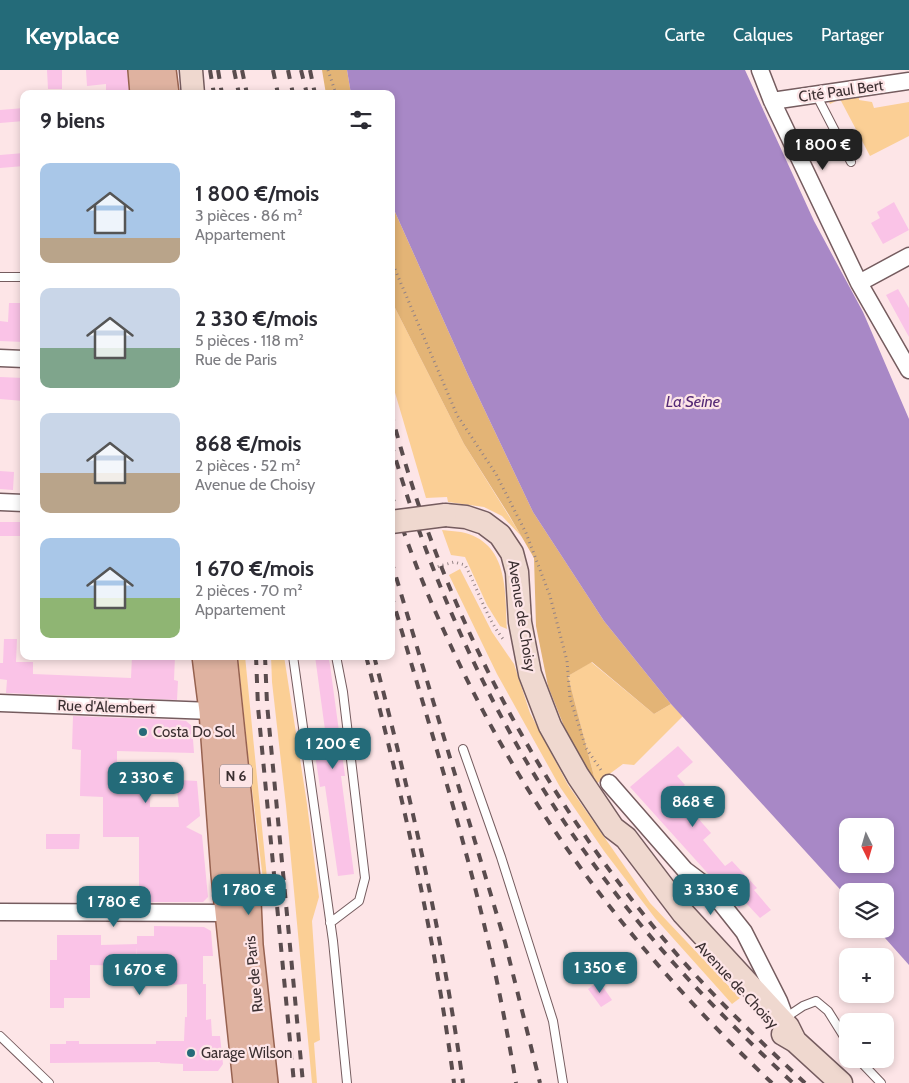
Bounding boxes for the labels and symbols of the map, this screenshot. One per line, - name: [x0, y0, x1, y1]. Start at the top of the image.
- street label: Cité Paul Bert: [797, 76, 885, 106]
- pin: 1 800 €: [777, 128, 869, 171]
- water label: La Seine: [666, 392, 720, 411]
- street label: Avenue de Choisy: [504, 559, 540, 674]
- street label: Rue d'Alembert: [57, 696, 155, 718]
- place label: Costa Do Sol: [153, 723, 236, 741]
- marker: Costa Do Sol: [137, 726, 149, 738]
- pin: 1 200 €: [287, 728, 379, 770]
- pin: 2 330 €: [100, 762, 192, 804]
- road number: N 6: [220, 764, 252, 788]
- pin: 868 €: [658, 786, 728, 828]
- north arrow: [839, 818, 894, 872]
- pin: 1 780 €: [203, 874, 295, 916]
- pin: 3 330 €: [665, 874, 757, 916]
- pin: 1 780 €: [68, 886, 160, 928]
- street label: Rue de Paris: [241, 935, 267, 1013]
- street label: Avenue de Choisy: [692, 938, 782, 1033]
- pin: 1 350 €: [554, 952, 646, 994]
- pin: 1 670 €: [94, 954, 186, 996]
- place label: Garage Wilson: [201, 1044, 292, 1062]
- marker: Garage Wilson: [185, 1047, 197, 1059]

